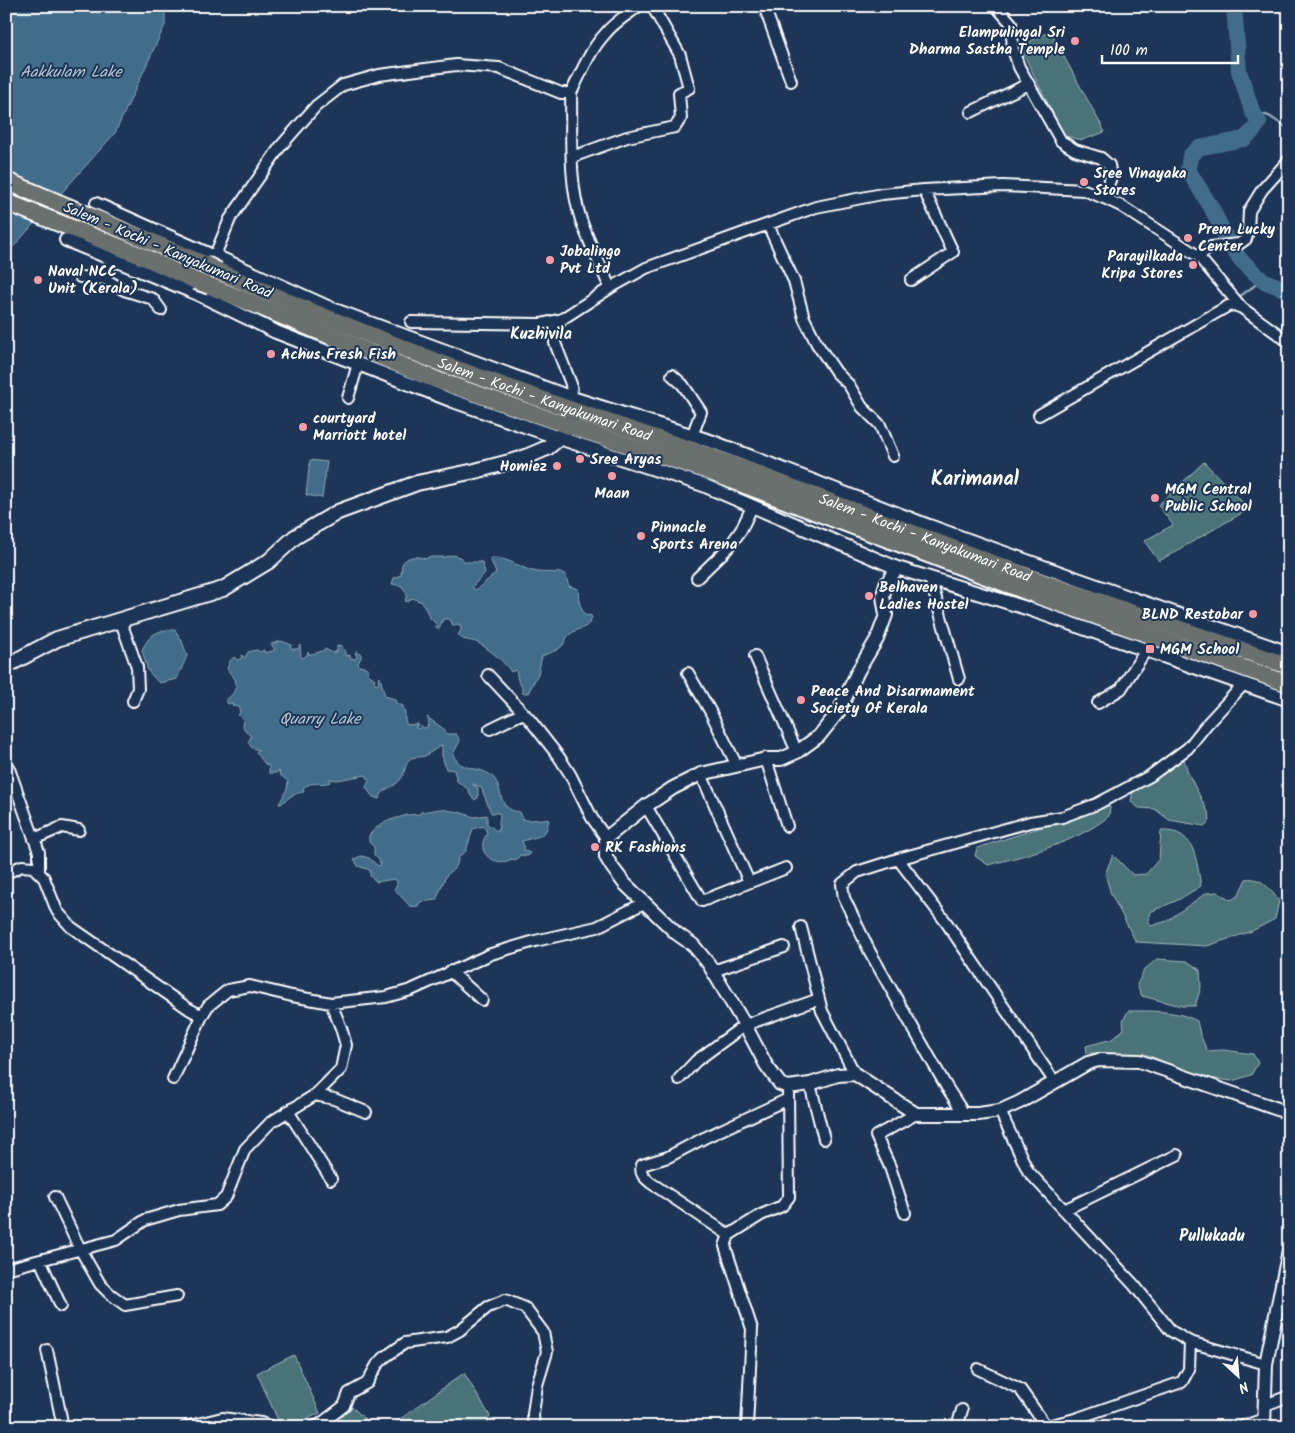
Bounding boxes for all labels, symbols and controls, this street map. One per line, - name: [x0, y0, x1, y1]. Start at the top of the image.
- place label: Elampulingal Sri Dharma Sastha Temple: [909, 21, 1066, 62]
- scale bar: [1102, 32, 1239, 64]
- marker: Elampulingal Sri Dharma Sastha Temple: [1069, 35, 1081, 47]
- text: 100 m: [1110, 39, 1148, 63]
- water label: Aakkulam Lake: [20, 60, 124, 85]
- place label: Sree Vinayaka Stores: [1094, 162, 1187, 203]
- marker: Sree Vinayaka Stores: [1078, 176, 1090, 188]
- street label: Salem - Kochi - Kanyakumari Road: [59, 196, 276, 306]
- place label: Prem Lucky Center: [1198, 218, 1275, 259]
- marker: Prem Lucky Center: [1182, 232, 1194, 244]
- place label: Jobalingo Pvt Ltd: [560, 240, 621, 281]
- place label: Parayilkada Kripa Stores: [1102, 245, 1183, 286]
- marker: Jobalingo Pvt Ltd: [544, 254, 556, 266]
- marker: Parayilkada Kripa Stores: [1187, 259, 1199, 271]
- place label: Naval NCC Unit (Kerala): [48, 260, 138, 301]
- marker: Naval NCC Unit (Kerala): [32, 274, 44, 286]
- district label: Kuzhivila: [510, 322, 572, 347]
- place label: Achus Fresh Fish: [281, 343, 396, 367]
- marker: Achus Fresh Fish: [265, 348, 277, 360]
- street label: Salem - Kochi - Kanyakumari Road: [434, 352, 655, 449]
- place label: courtyard Marriott hotel: [313, 407, 406, 448]
- marker: courtyard Marriott hotel: [297, 421, 309, 433]
- place label: Sree Aryas: [590, 448, 661, 472]
- marker: Sree Aryas: [574, 453, 586, 465]
- place label: Homiez: [500, 455, 547, 479]
- marker: Homiez: [551, 460, 563, 472]
- district label: Karimanal: [931, 464, 1020, 496]
- marker: Maan: [606, 470, 618, 482]
- place label: MGM Central Public School: [1165, 478, 1252, 519]
- place label: Maan: [595, 482, 629, 506]
- street label: Salem - Kochi - Kanyakumari Road: [815, 487, 1035, 590]
- marker: MGM Central Public School: [1149, 492, 1161, 504]
- place label: Pinnacle Sports Arena: [651, 516, 738, 557]
- marker: Pinnacle Sports Arena: [635, 530, 647, 542]
- place label: Belhaven Ladies Hostel: [879, 576, 969, 617]
- marker: Belhaven Ladies Hostel: [863, 590, 875, 602]
- place label: BLND Restobar: [1142, 603, 1244, 627]
- marker: BLND Restobar: [1247, 608, 1259, 620]
- place label: MGM School: [1160, 638, 1239, 662]
- marker: MGM School: [1144, 643, 1156, 655]
- place label: Peace And Disarmament Society Of Kerala: [811, 680, 975, 721]
- marker: Peace And Disarmament Society Of Kerala: [795, 694, 807, 706]
- water label: Quarry Lake: [280, 707, 362, 732]
- place label: RK Fashions: [605, 836, 686, 860]
- marker: RK Fashions: [589, 841, 601, 853]
- district label: Pullukadu: [1179, 1224, 1245, 1249]
- north arrow: [1212, 1350, 1262, 1400]
- text: N: [1234, 1375, 1252, 1399]

